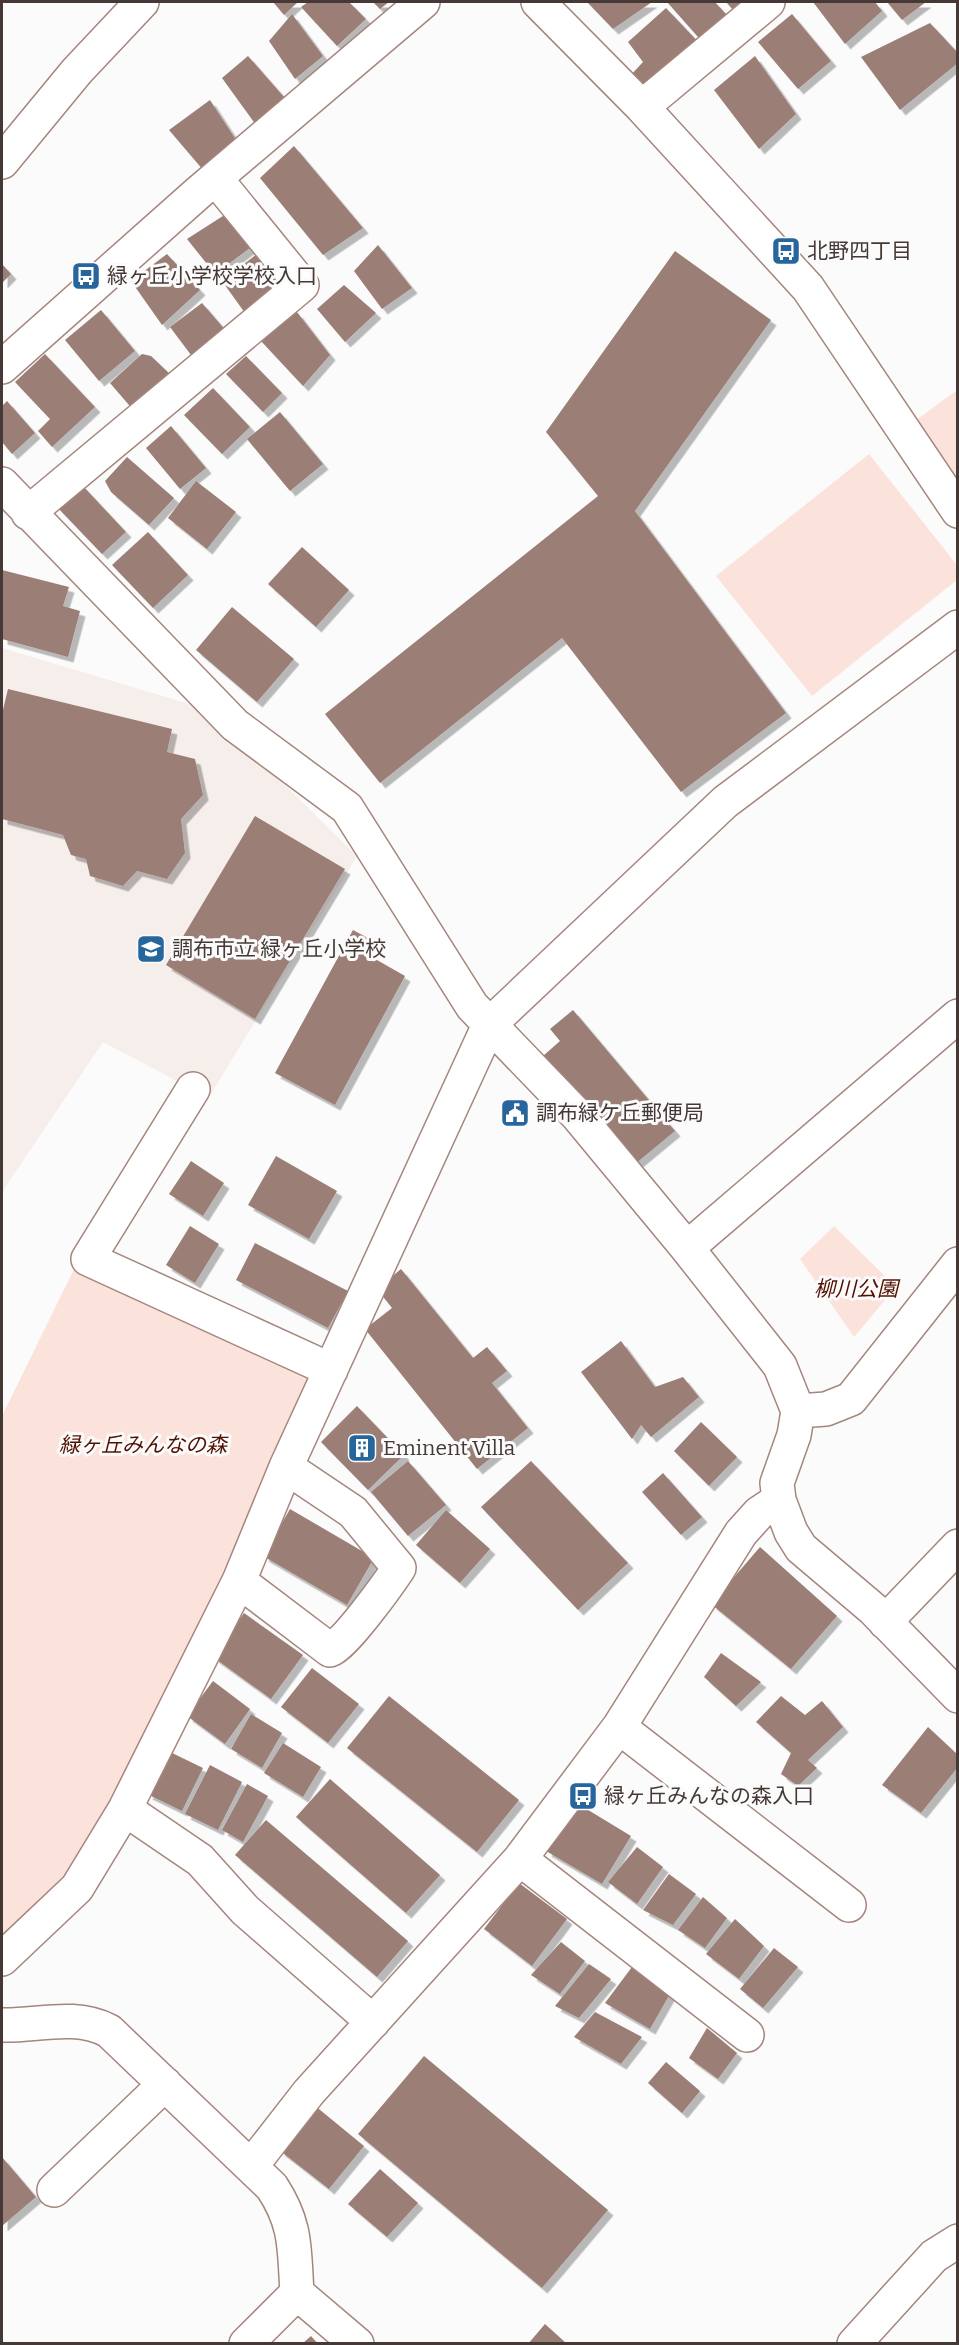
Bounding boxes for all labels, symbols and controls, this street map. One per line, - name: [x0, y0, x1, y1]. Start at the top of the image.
- bus stop icon: 北野四丁目: [770, 235, 802, 267]
- place label: 北野四丁目: [807, 238, 912, 264]
- bus stop icon: 緑ヶ丘小学校学校入口: [70, 260, 102, 292]
- place label: 緑ヶ丘小学校学校入口: [107, 263, 317, 289]
- school or university icon: 調布市立 緑ヶ丘小学校: [135, 933, 167, 965]
- place label: 調布市立 緑ヶ丘小学校: [172, 936, 386, 962]
- public building icon: 調布緑ケ丘郵便局: [499, 1097, 531, 1129]
- place label: 調布緑ケ丘郵便局: [536, 1100, 704, 1126]
- park label: 柳川公園: [814, 1276, 901, 1302]
- park label: 緑ヶ丘みんなの森: [59, 1432, 229, 1458]
- building icon: Eminent Villa: [346, 1432, 378, 1464]
- place label: Eminent Villa: [383, 1435, 516, 1461]
- bus stop icon: 緑ヶ丘みんなの森入口: [567, 1780, 599, 1812]
- place label: 緑ヶ丘みんなの森入口: [604, 1783, 814, 1809]

